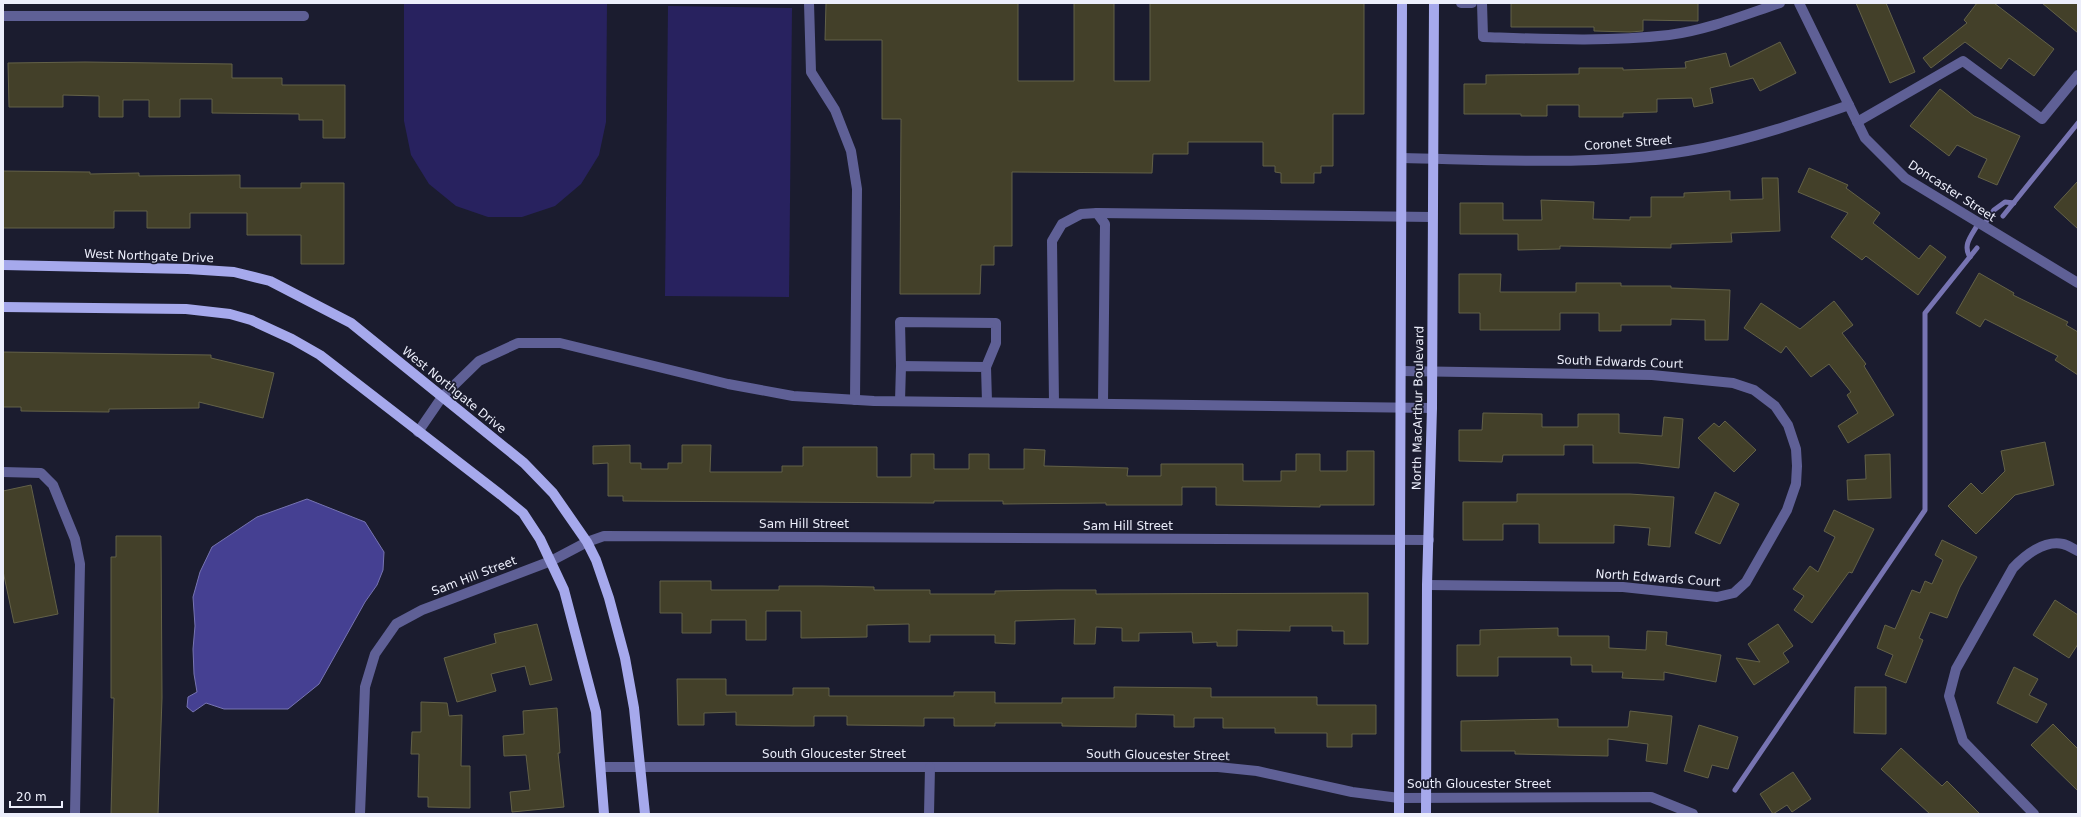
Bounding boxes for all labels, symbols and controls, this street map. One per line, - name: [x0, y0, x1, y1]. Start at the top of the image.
- street label: Coronet Street: [1584, 133, 1673, 153]
- street label: Doncaster Street: [1906, 157, 1999, 225]
- street label: West Northgate Drive: [84, 247, 214, 265]
- street label: North MacArthur Boulevard: [1410, 326, 1426, 490]
- street label: West Northgate Drive: [399, 344, 509, 436]
- street label: South Edwards Court: [1557, 353, 1684, 371]
- street label: Sam Hill Street: [759, 517, 849, 531]
- street label: Sam Hill Street: [1083, 519, 1173, 533]
- street label: Sam Hill Street: [430, 553, 519, 599]
- street label: North Edwards Court: [1595, 567, 1721, 589]
- street label: South Gloucester Street: [762, 747, 906, 761]
- street label: South Gloucester Street: [1086, 747, 1230, 763]
- street label: South Gloucester Street: [1407, 777, 1551, 791]
- scale bar: [10, 783, 62, 809]
- text: 20 m: [16, 790, 47, 804]

